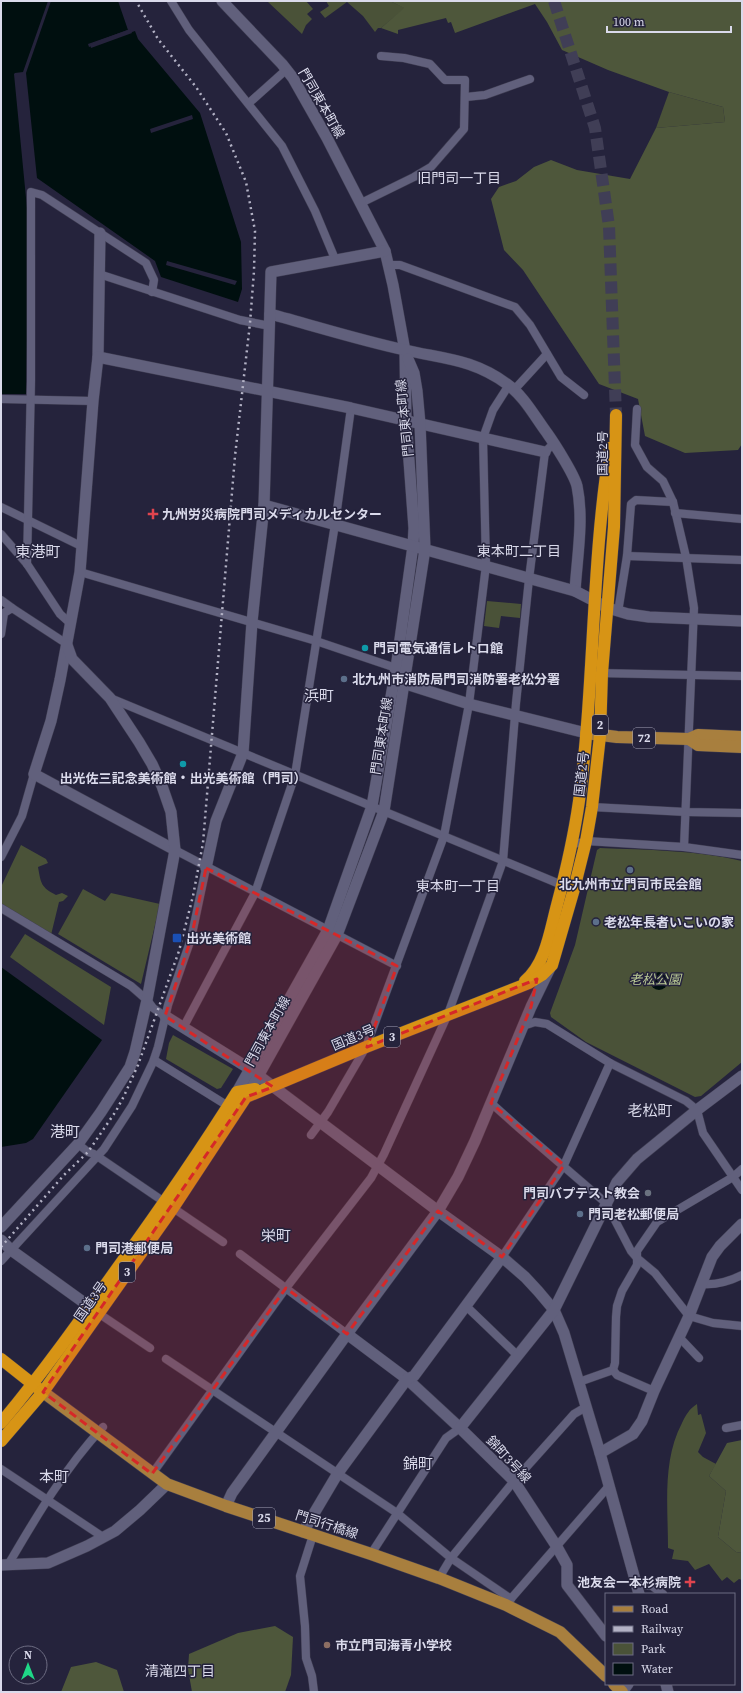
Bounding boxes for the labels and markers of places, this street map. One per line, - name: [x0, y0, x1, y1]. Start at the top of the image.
- place label: 九州労災病院門司メディカルセンター: [162, 506, 382, 523]
- marker: 九州労災病院門司メディカルセンター: [147, 508, 159, 520]
- place label: 門司電気通信レトロ館: [373, 640, 503, 657]
- marker: 門司電気通信レトロ館: [360, 643, 370, 653]
- place label: 北九州市消防局門司消防署老松分署: [352, 671, 560, 688]
- marker: 北九州市消防局門司消防署老松分署: [339, 674, 349, 684]
- marker: 出光佐三記念美術館・出光美術館（門司）: [178, 759, 188, 769]
- place label: 出光佐三記念美術館・出光美術館（門司）: [59, 770, 307, 787]
- marker: 北九州市立門司市民会館: [625, 865, 635, 875]
- place label: 北九州市立門司市民会館: [558, 876, 702, 893]
- place label: 老松年長者いこいの家: [604, 914, 734, 931]
- marker: 老松年長者いこいの家: [591, 917, 601, 927]
- place label: 出光美術館: [186, 930, 251, 947]
- marker: 出光美術館: [171, 932, 183, 944]
- place label: 門司バプテスト教会: [523, 1185, 640, 1202]
- marker: 門司バプテスト教会: [643, 1188, 653, 1198]
- place label: 門司老松郵便局: [588, 1206, 679, 1223]
- marker: 門司老松郵便局: [575, 1209, 585, 1219]
- place label: 門司港郵便局: [95, 1240, 173, 1257]
- marker: 門司港郵便局: [82, 1243, 92, 1253]
- place label: 池友会一本杉病院: [577, 1574, 681, 1591]
- marker: 池友会一本杉病院: [684, 1576, 696, 1588]
- place label: 市立門司海青小学校: [335, 1637, 452, 1654]
- marker: 市立門司海青小学校: [322, 1640, 332, 1650]

